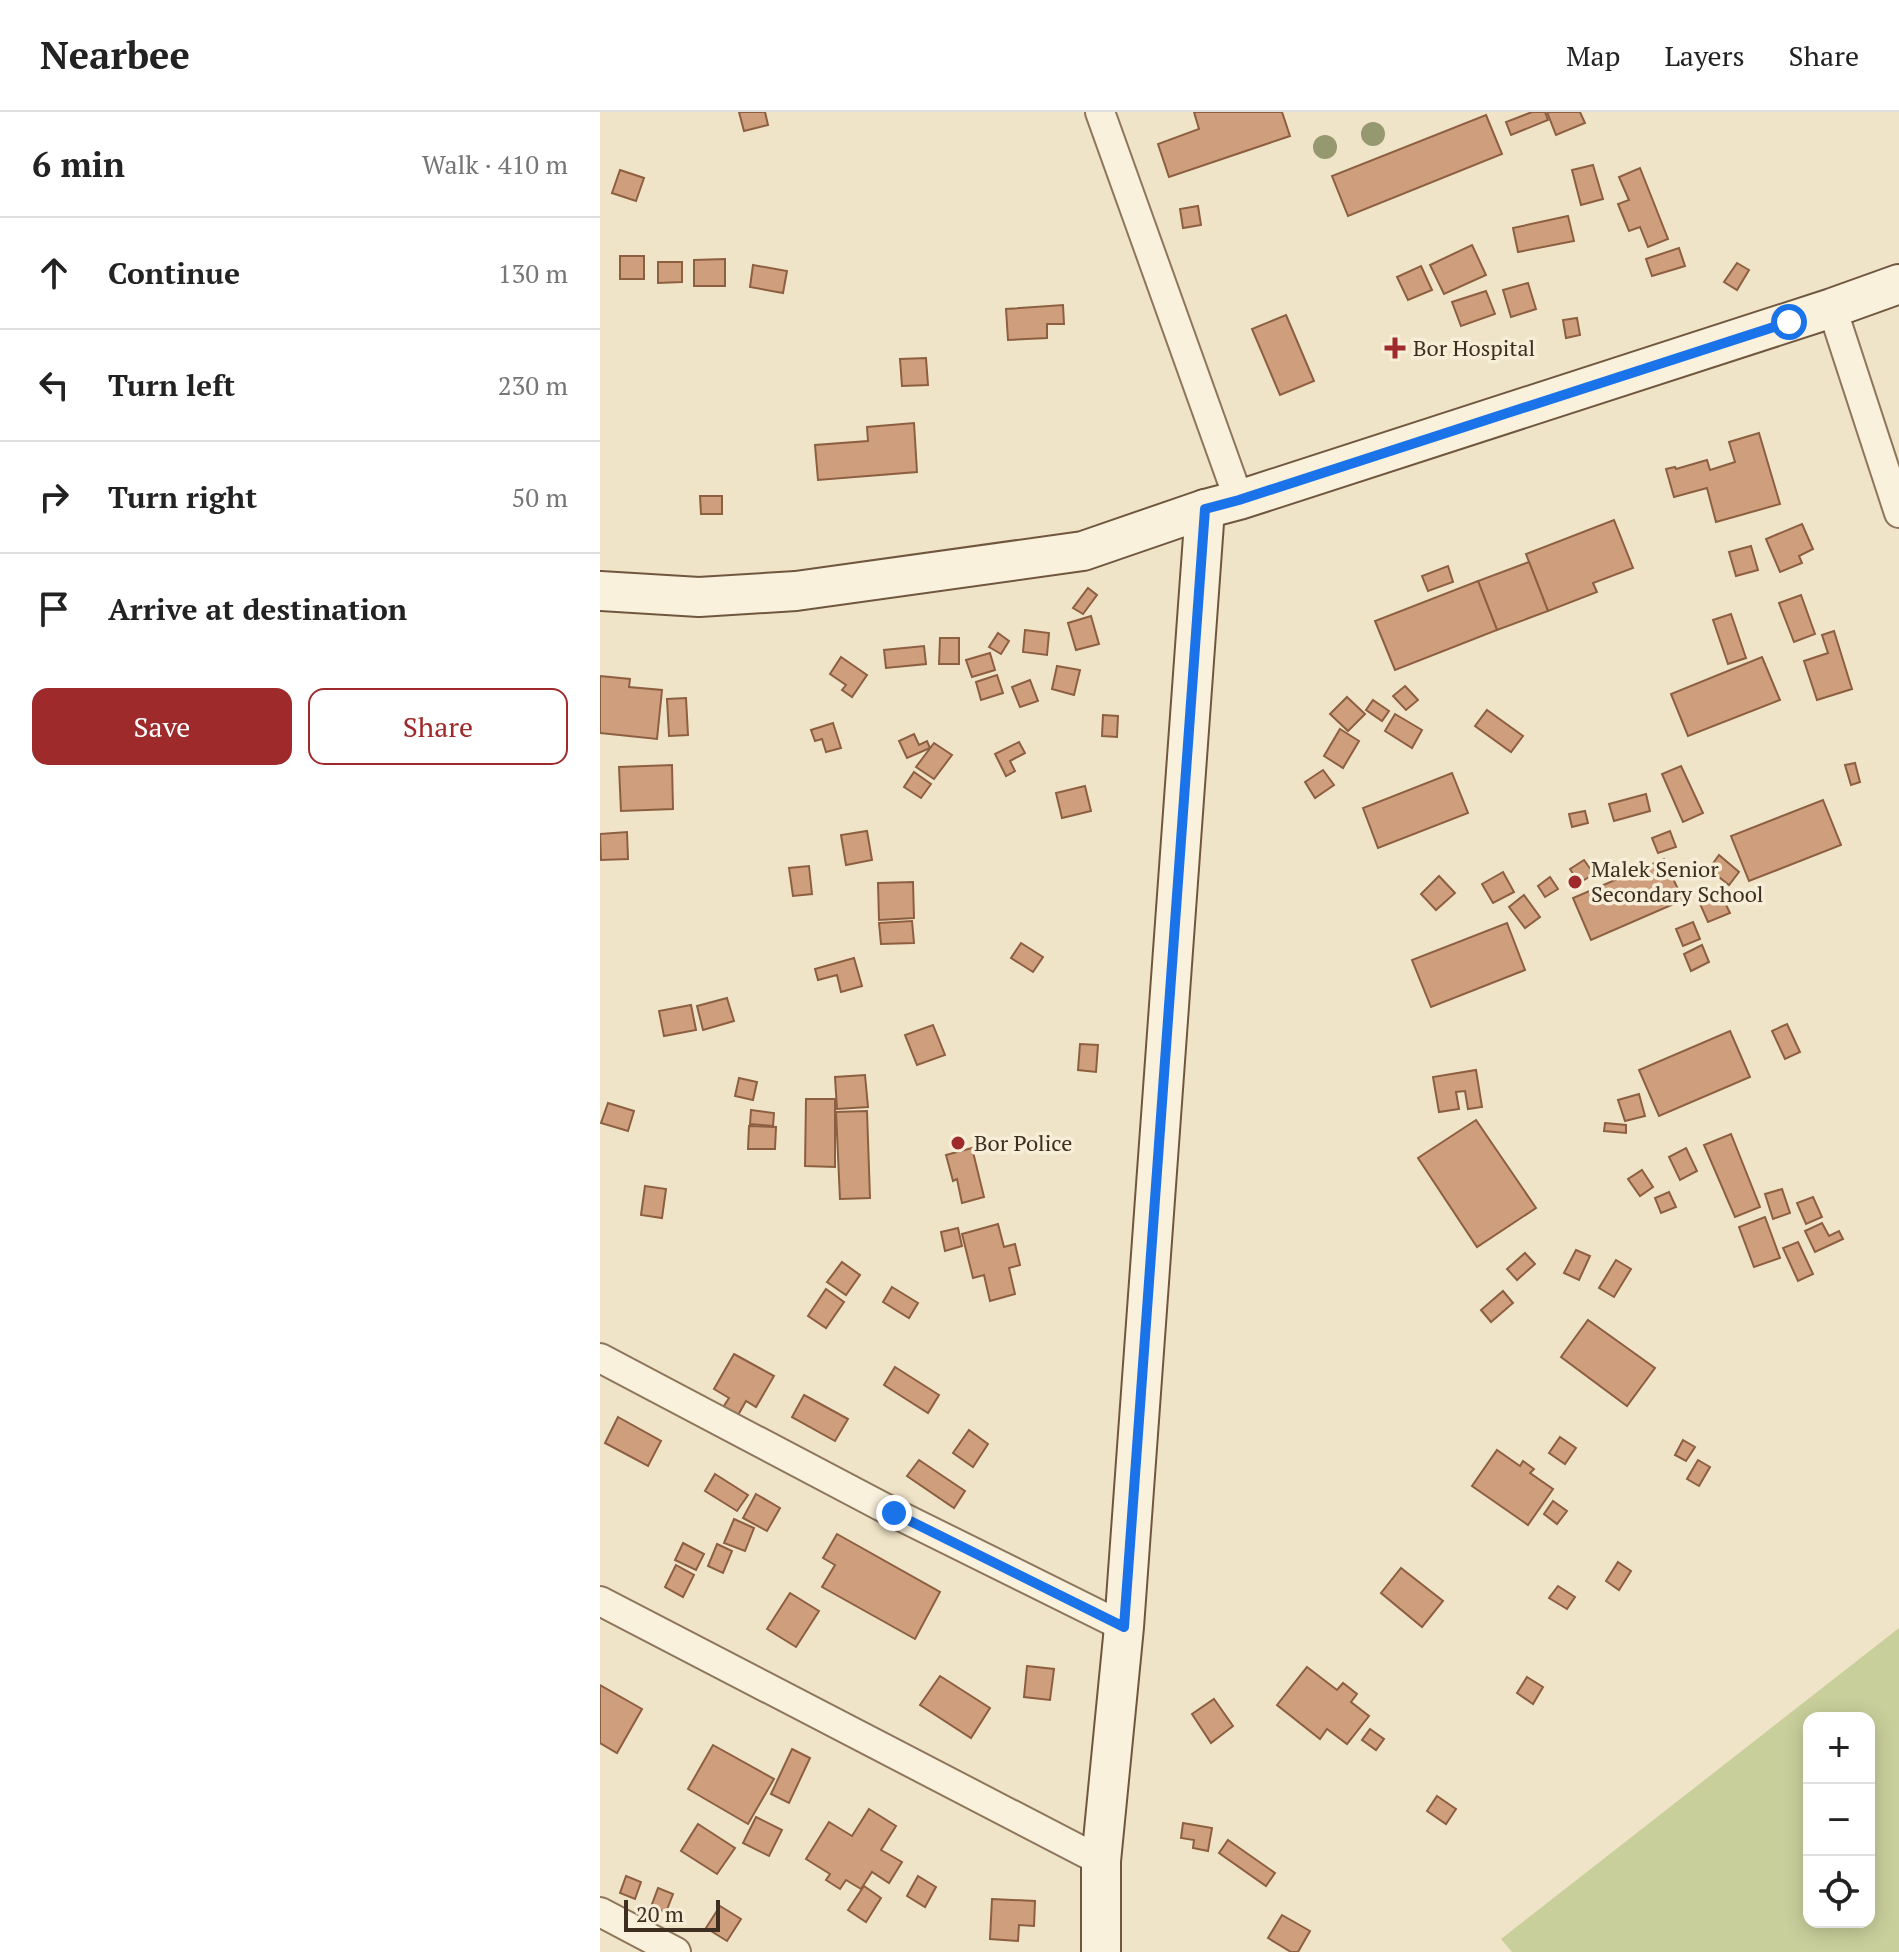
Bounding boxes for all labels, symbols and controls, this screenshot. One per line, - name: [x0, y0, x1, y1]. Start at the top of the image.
- text: Nearbee: [40, 30, 190, 80]
- text: Map: [1566, 37, 1620, 74]
- text: Layers: [1664, 37, 1745, 74]
- text: Share: [1789, 37, 1859, 74]
- text: 6 min: [32, 142, 125, 187]
- text: Walk · 410 m: [422, 147, 568, 181]
- icon: ahead: [32, 251, 76, 295]
- text: Continue: [108, 253, 240, 293]
- text: 130 m: [498, 256, 568, 290]
- route start: [1771, 304, 1807, 340]
- place label: Bor Hospital: [1413, 333, 1535, 362]
- marker: Bor Hospital: [1384, 337, 1406, 359]
- icon: left: [32, 363, 76, 407]
- text: Turn left: [108, 365, 235, 405]
- text: 230 m: [498, 368, 568, 402]
- icon: right: [32, 475, 76, 519]
- text: Turn right: [108, 477, 257, 517]
- text: 50 m: [512, 480, 568, 514]
- icon: arrive: [32, 587, 76, 631]
- text: Arrive at destination: [108, 589, 407, 629]
- button: Save: [32, 688, 292, 765]
- button: Share: [308, 688, 568, 765]
- place label: Malek Senior Secondary School: [1591, 854, 1763, 908]
- marker: Malek Senior Secondary School: [1566, 873, 1584, 891]
- place label: Bor Police: [974, 1128, 1072, 1157]
- marker: Bor Police: [949, 1134, 967, 1152]
- route end: [876, 1495, 912, 1531]
- map controls: [1803, 1712, 1875, 1928]
- button: +: [1803, 1712, 1875, 1784]
- button: −: [1803, 1784, 1875, 1856]
- button: locate: [1803, 1856, 1875, 1928]
- scale bar: [624, 1896, 720, 1932]
- text: 20 m: [636, 1899, 684, 1928]

